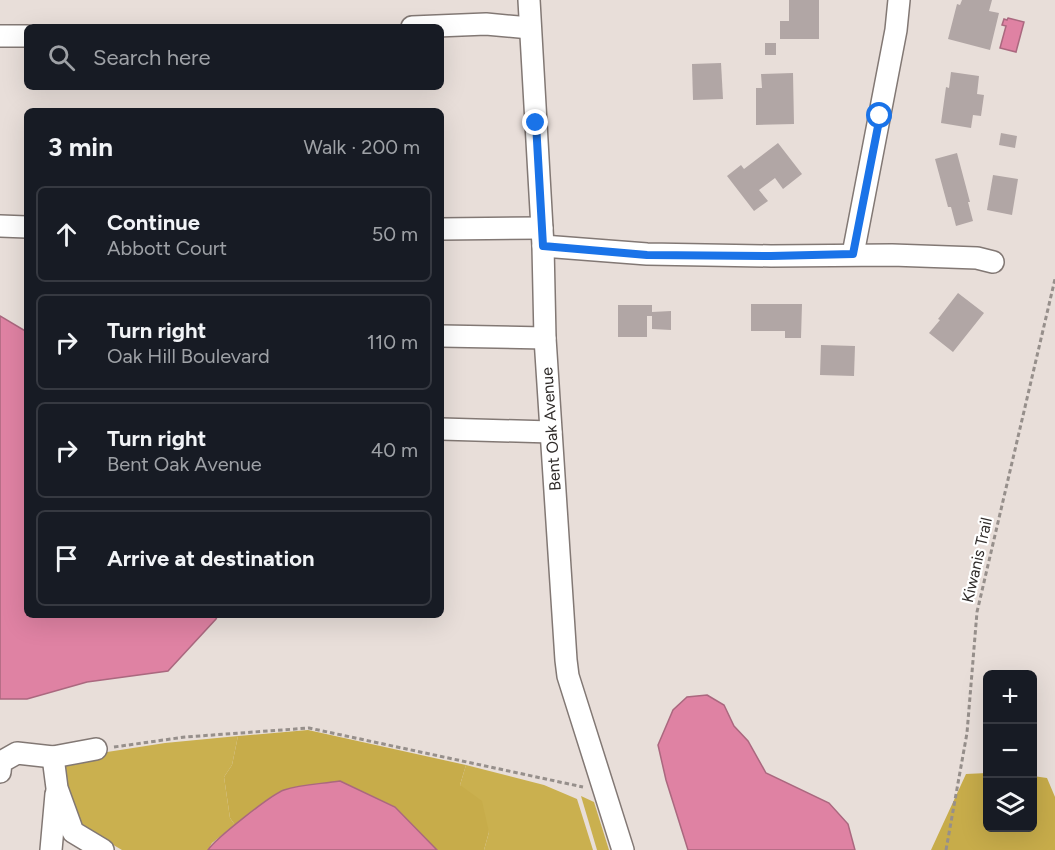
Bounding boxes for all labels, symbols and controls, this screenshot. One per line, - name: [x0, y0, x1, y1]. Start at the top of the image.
- search box: [24, 24, 444, 90]
- icon: search: [45, 41, 78, 74]
- text: Search here: [93, 44, 211, 71]
- route start: [866, 102, 892, 128]
- route end: [522, 109, 548, 135]
- text: 3 min: [48, 131, 113, 163]
- text: Walk · 200 m: [304, 135, 420, 159]
- text: Continue: [107, 209, 200, 236]
- icon: ahead: [50, 218, 83, 251]
- text: 50 m: [372, 222, 418, 246]
- text: Abbott Court: [107, 236, 227, 260]
- text: Turn right: [107, 317, 206, 344]
- icon: right: [50, 326, 83, 359]
- text: 110 m: [367, 330, 418, 354]
- text: Oak Hill Boulevard: [107, 344, 270, 368]
- street label: Bent Oak Avenue: [537, 366, 565, 491]
- text: Turn right: [107, 425, 206, 452]
- icon: right: [50, 434, 83, 467]
- text: 40 m: [371, 438, 418, 462]
- text: Bent Oak Avenue: [107, 452, 262, 476]
- street label: Kiwanis Trail: [958, 516, 996, 604]
- icon: arrive: [50, 542, 83, 575]
- text: Arrive at destination: [107, 545, 315, 572]
- map controls: [983, 670, 1037, 832]
- button: +: [983, 670, 1037, 724]
- button: −: [983, 724, 1037, 778]
- button: layers: [983, 778, 1037, 832]

